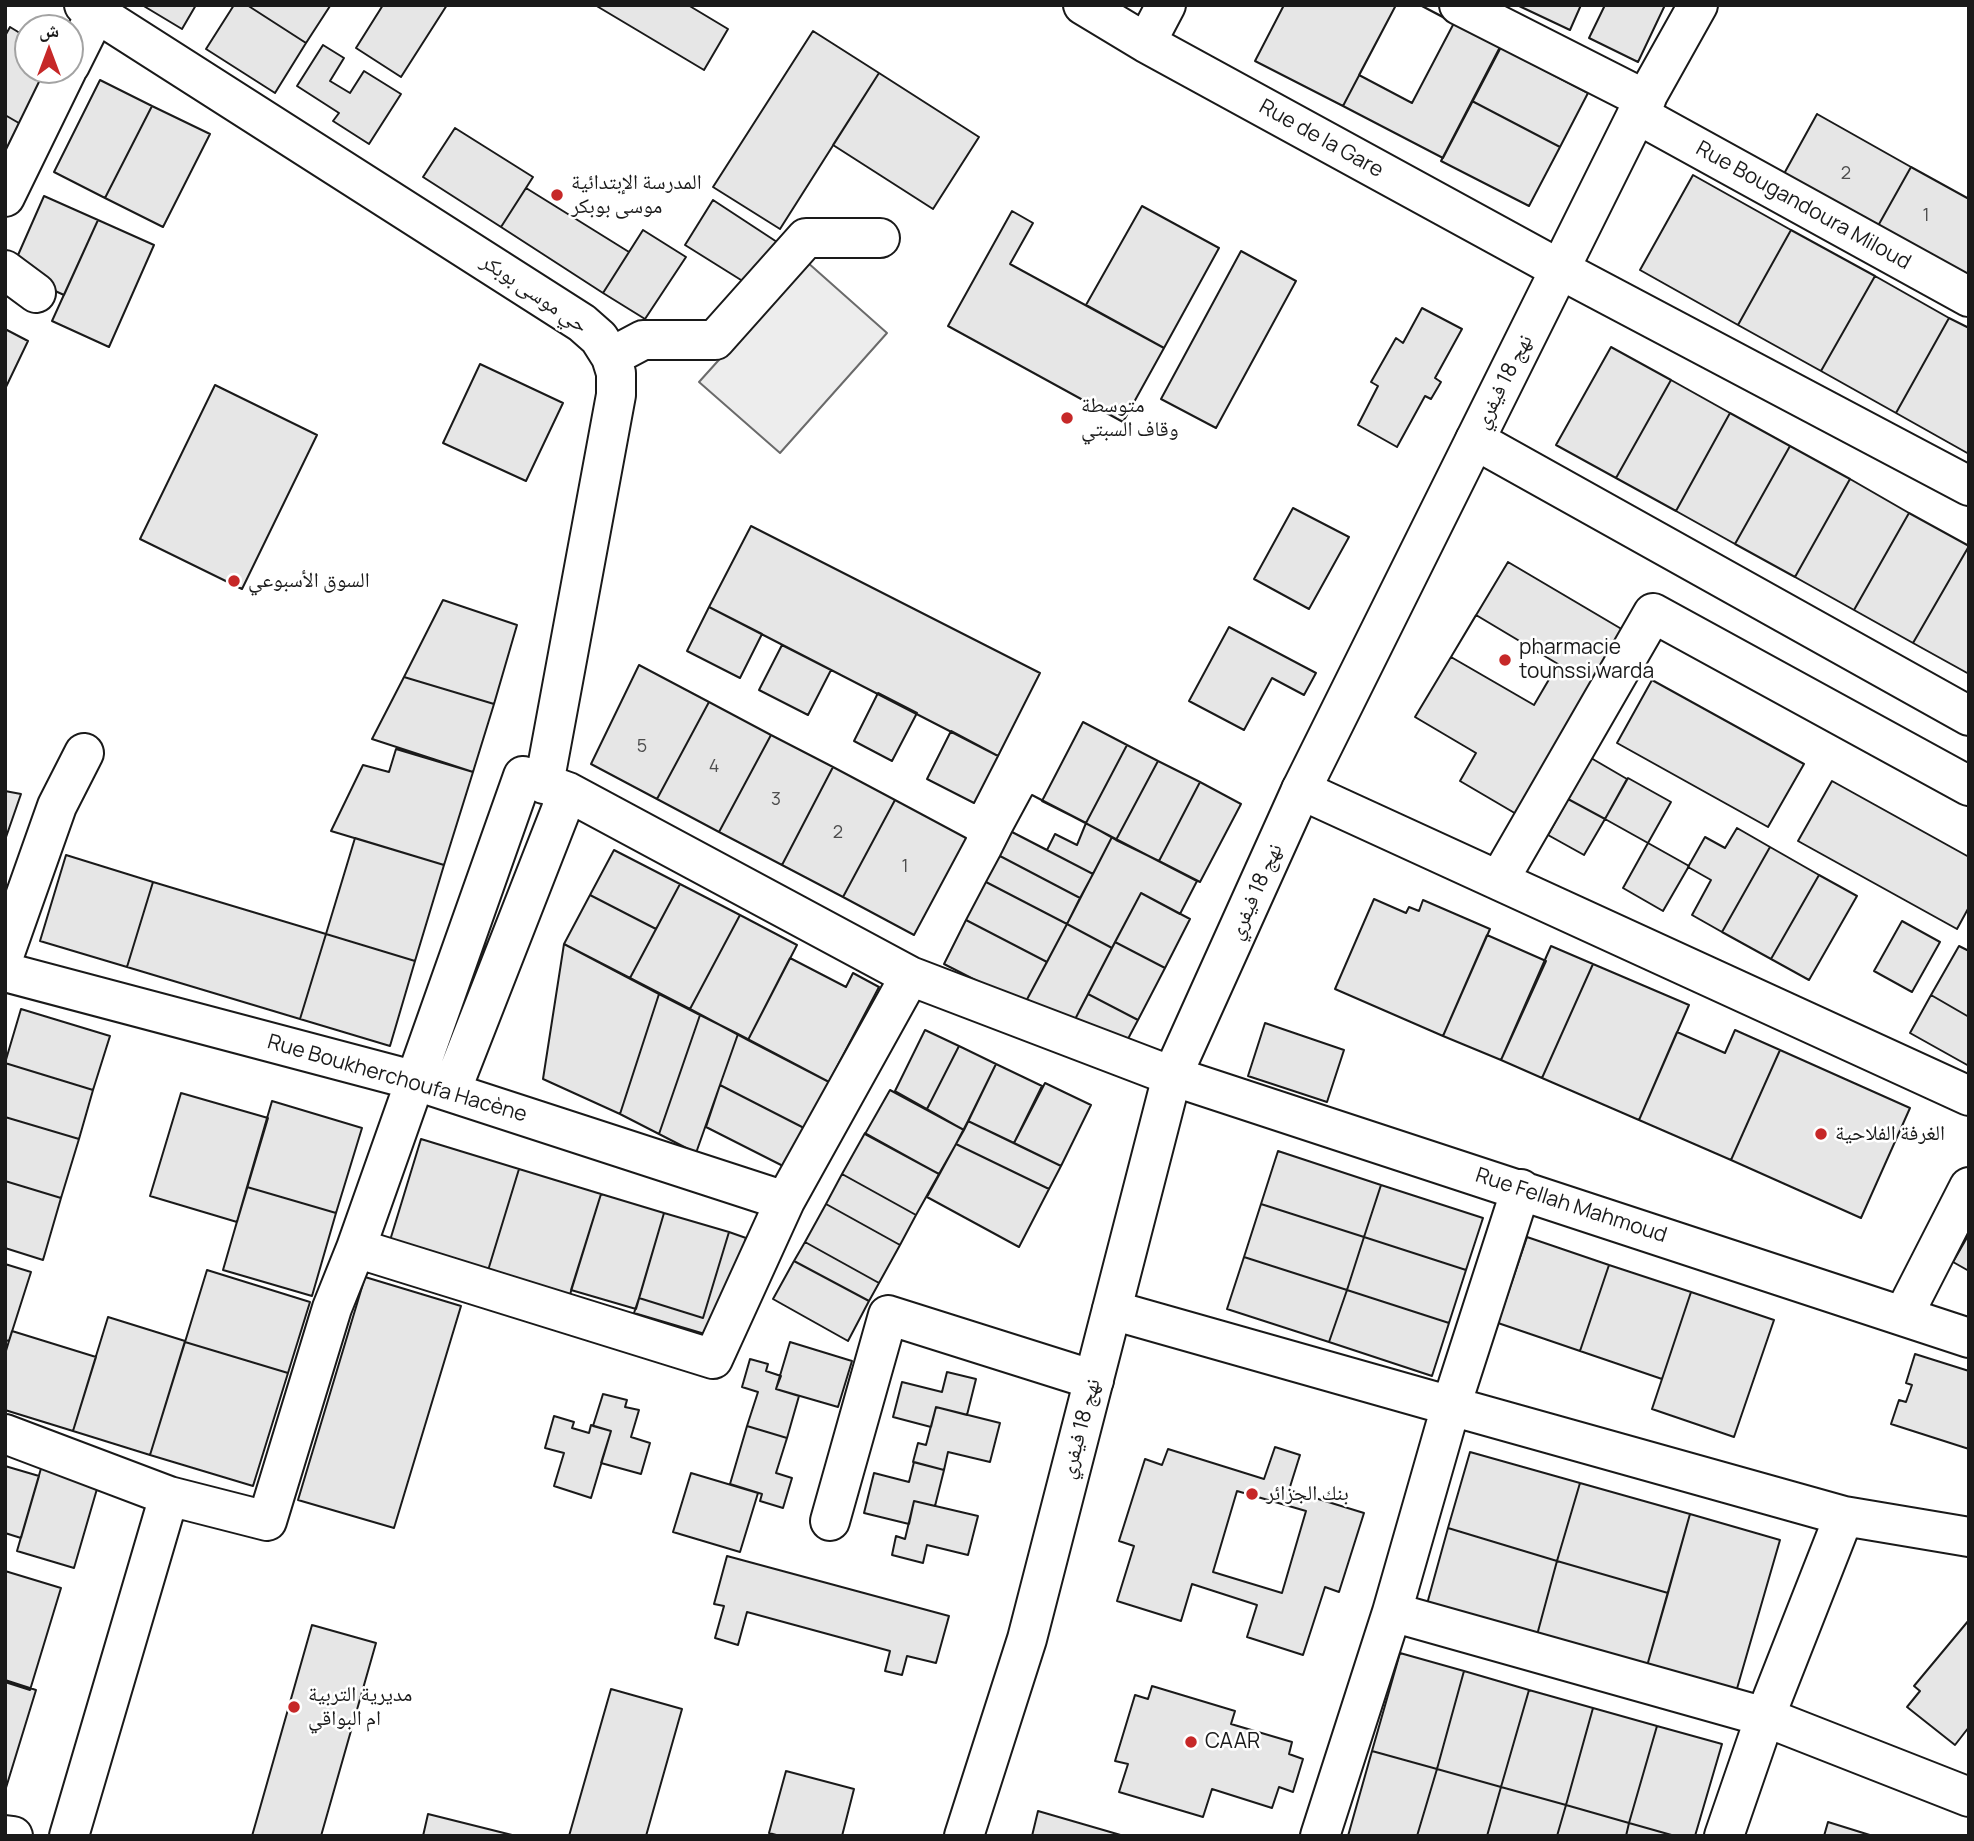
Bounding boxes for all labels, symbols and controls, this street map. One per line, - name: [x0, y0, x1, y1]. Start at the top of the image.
- north arrow: [14, 14, 84, 84]
- text: ش: [39, 17, 59, 43]
- street label: Rue de la Gare: [1255, 95, 1387, 183]
- street label: Rue Bougandoura Miloud: [1691, 136, 1915, 276]
- house number: 2: [1841, 163, 1851, 185]
- place label: المدرسة الإبتدائية موسى بوبكر: [571, 170, 702, 220]
- marker: المدرسة الإبتدائية موسى بوبكر: [549, 187, 565, 203]
- house number: 1: [1922, 205, 1930, 227]
- street label: حي موسى بوبكر: [476, 249, 592, 339]
- street label: نهج 18 فيفري: [1470, 331, 1538, 433]
- place label: متوسطة وقاف السبتي: [1081, 393, 1178, 443]
- marker: متوسطة وقاف السبتي: [1059, 410, 1075, 426]
- place label: السوق الأسبوعي: [248, 568, 370, 594]
- marker: السوق الأسبوعي: [226, 573, 242, 589]
- place label: pharmacie tounssi warda: [1519, 635, 1654, 685]
- marker: pharmacie tounssi warda: [1497, 652, 1513, 668]
- house number: 5: [637, 736, 647, 758]
- house number: 4: [709, 756, 719, 778]
- house number: 3: [771, 789, 781, 811]
- house number: 2: [833, 822, 843, 844]
- street label: نهج 18 فيفري: [1224, 840, 1288, 944]
- house number: 1: [901, 856, 909, 878]
- street label: Rue Boukherchoufa Hacène: [264, 1030, 530, 1128]
- place label: الغرفة الفلاحية: [1835, 1121, 1945, 1147]
- marker: الغرفة الفلاحية: [1813, 1126, 1829, 1142]
- street label: Rue Fellah Mahmoud: [1472, 1163, 1670, 1249]
- street label: نهج 18 فيفري: [1056, 1376, 1106, 1482]
- place label: بنك الجزائر: [1266, 1481, 1349, 1507]
- marker: بنك الجزائر: [1244, 1486, 1260, 1502]
- place label: مديرية التربية ام البواقي: [308, 1682, 412, 1732]
- marker: مديرية التربية ام البواقي: [286, 1699, 302, 1715]
- place label: CAAR: [1205, 1729, 1260, 1755]
- marker: CAAR: [1183, 1734, 1199, 1750]

